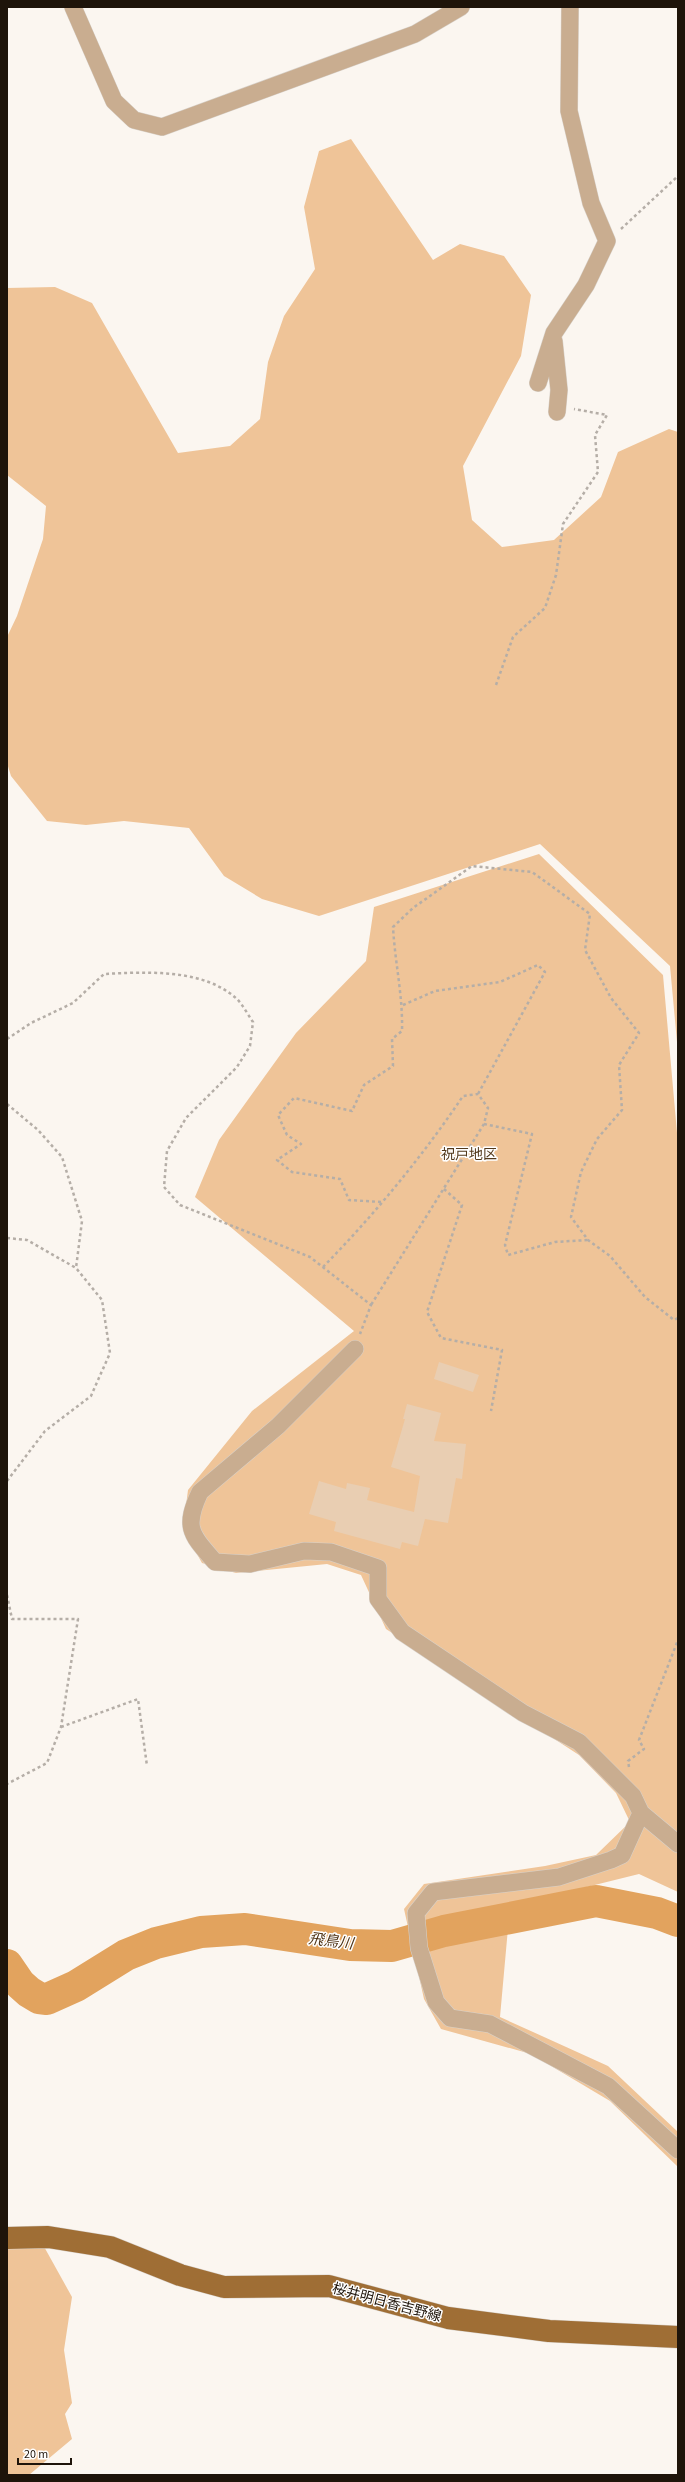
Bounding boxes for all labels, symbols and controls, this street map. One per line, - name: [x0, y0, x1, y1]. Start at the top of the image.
- park label: 祝戸地区: [441, 1145, 497, 1165]
- water label: 飛鳥川: [307, 1928, 357, 1955]
- street label: 桜井明日香吉野線: [330, 2279, 443, 2327]
- scale bar: [18, 2440, 71, 2466]
- text: 20 m: [24, 2446, 48, 2463]

